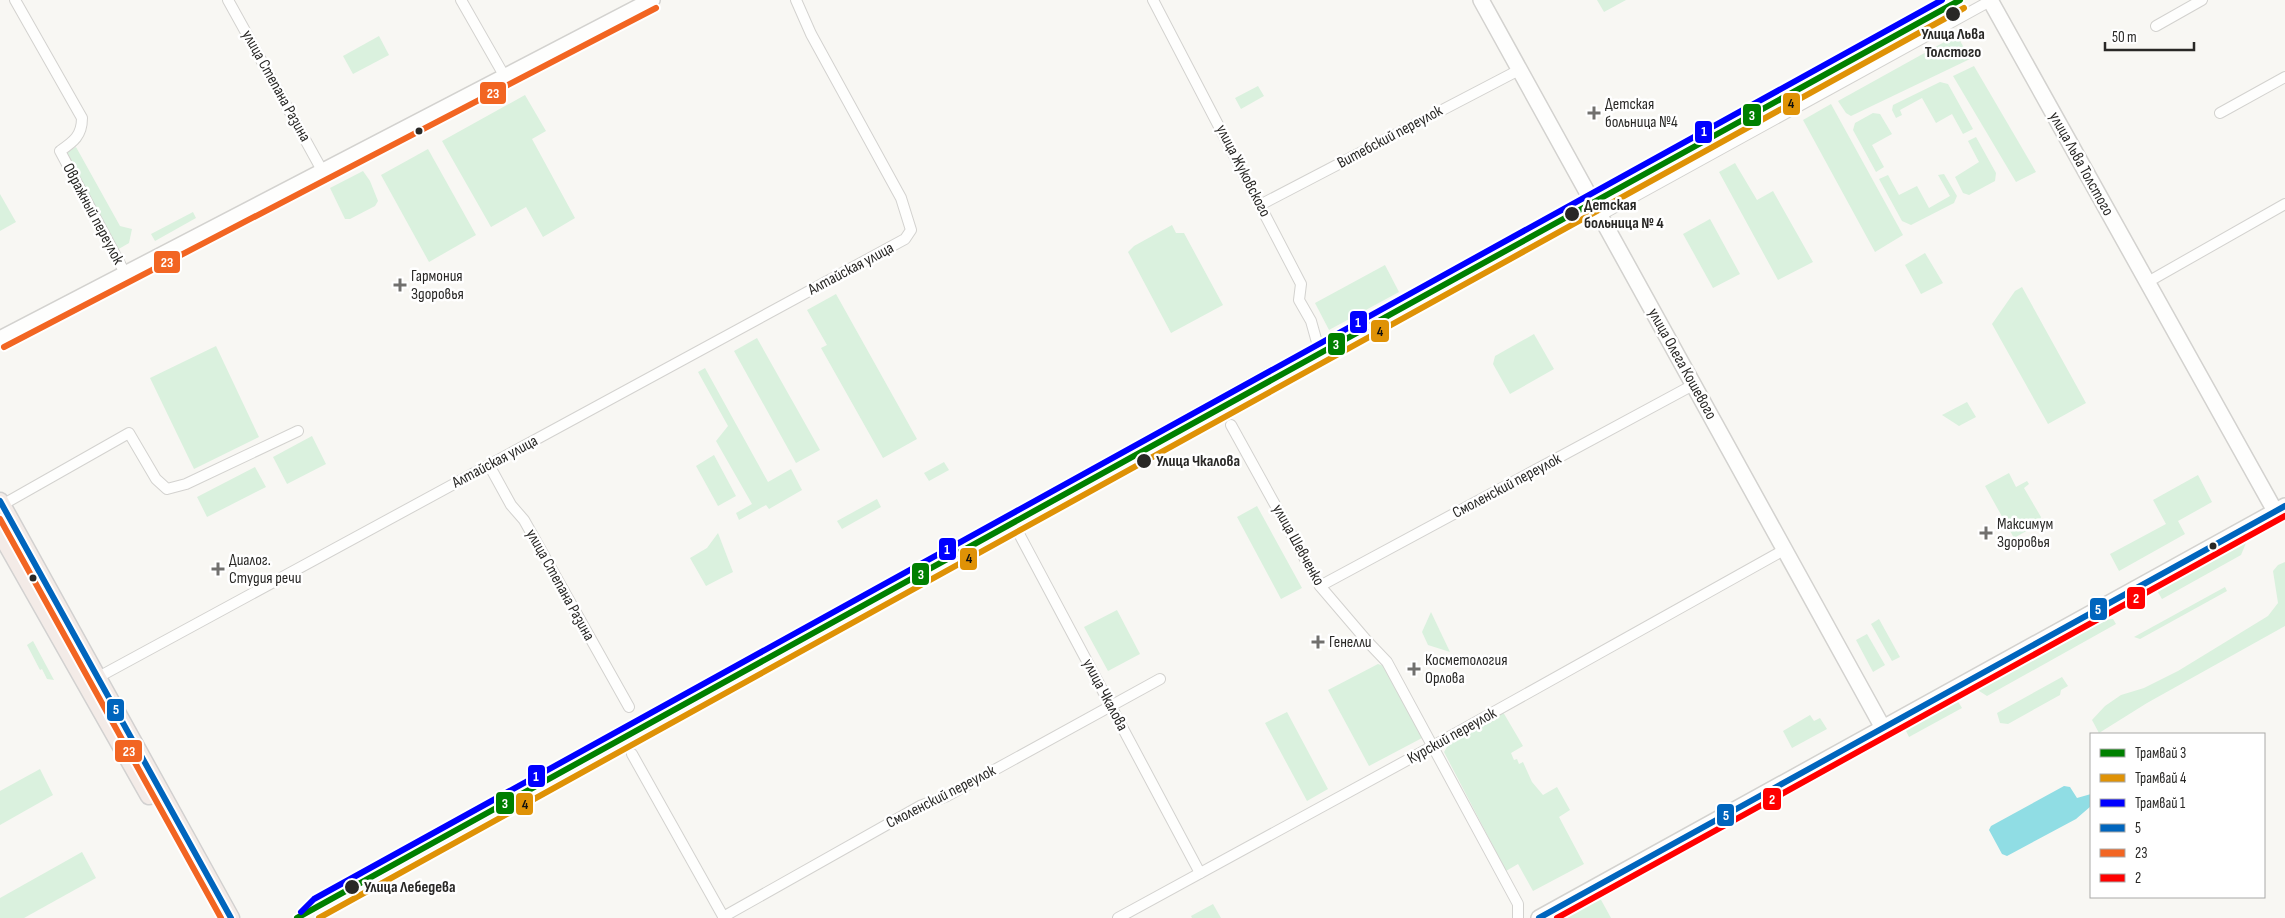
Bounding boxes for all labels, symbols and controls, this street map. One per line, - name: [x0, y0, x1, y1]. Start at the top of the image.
- marker: Улица Льва Толстого: [1944, 5, 1962, 23]
- scale bar: [2105, 20, 2194, 52]
- place label: Улица Льва Толстого: [1921, 25, 1985, 62]
- street label: улица Степана Разина: [237, 27, 315, 145]
- text: 50 m: [2112, 28, 2137, 47]
- line badge: 23: [479, 81, 507, 105]
- text: 23: [487, 85, 499, 102]
- line badge: 4: [1782, 92, 1801, 116]
- place label: Детская больница №4: [1605, 95, 1678, 132]
- text: 4: [1788, 95, 1795, 112]
- street label: Витебский переулок: [1334, 101, 1447, 173]
- line badge: 3: [1742, 103, 1762, 127]
- marker: Детская больница №4: [1587, 106, 1601, 120]
- text: 3: [1749, 107, 1755, 124]
- street label: улица Льва Толстого: [2045, 109, 2117, 219]
- line badge: 1: [1694, 120, 1713, 144]
- street label: улица Жуковского: [1212, 122, 1274, 220]
- text: 1: [1701, 123, 1707, 140]
- unlabelled marker: [414, 126, 424, 136]
- street label: Овражный переулок: [58, 160, 128, 269]
- place label: Детская больница № 4: [1584, 196, 1664, 233]
- marker: Детская больница № 4: [1563, 205, 1581, 223]
- street label: Алтайская улица: [804, 238, 897, 300]
- line badge: 23: [153, 250, 181, 274]
- text: 23: [161, 254, 173, 271]
- place label: Гармония Здоровья: [411, 267, 464, 304]
- marker: Гармония Здоровья: [393, 278, 407, 292]
- street label: улица Олега Кошевого: [1644, 305, 1720, 423]
- line badge: 1: [1349, 310, 1368, 334]
- text: 1: [1355, 314, 1361, 331]
- line badge: 4: [1370, 319, 1390, 343]
- text: 4: [1377, 323, 1384, 340]
- line badge: 3: [1327, 332, 1346, 356]
- text: 3: [1333, 336, 1339, 353]
- street label: Алтайская улица: [448, 431, 541, 493]
- street label: Смоленский переулок: [1450, 449, 1565, 523]
- marker: Улица Чкалова: [1135, 452, 1153, 470]
- place label: Улица Чкалова: [1156, 452, 1240, 471]
- street label: улица Шевченко: [1268, 501, 1328, 589]
- place label: Максимум Здоровья: [1997, 515, 2053, 552]
- street label: улица Степана Разина: [521, 526, 599, 644]
- marker: Максимум Здоровья: [1979, 526, 1993, 540]
- line badge: 1: [938, 537, 957, 561]
- text: 1: [944, 541, 950, 558]
- unlabelled marker: [2208, 541, 2218, 551]
- line badge: 4: [959, 547, 978, 571]
- text: 4: [966, 550, 973, 567]
- place label: Диалог. Студия речи: [229, 551, 301, 588]
- marker: Диалог. Студия речи: [211, 562, 225, 576]
- line badge: 3: [911, 562, 930, 586]
- text: 3: [918, 566, 924, 583]
- unlabelled marker: [28, 573, 38, 583]
- line badge: 2: [2126, 586, 2146, 610]
- text: 2: [2133, 590, 2139, 607]
- line badge: 5: [2089, 597, 2108, 621]
- text: 5: [2095, 601, 2101, 618]
- place label: Генелли: [1329, 633, 1371, 652]
- marker: Генелли: [1311, 635, 1325, 649]
- place label: Косметология Орлова: [1425, 651, 1507, 688]
- street label: улица Чкалова: [1078, 656, 1132, 734]
- marker: Косметология Орлова: [1407, 662, 1421, 676]
- line badge: 5: [106, 698, 125, 722]
- text: 5: [113, 701, 119, 718]
- street label: Курский переулок: [1404, 703, 1501, 768]
- legend: [2090, 733, 2265, 898]
- line badge: 23: [114, 739, 143, 763]
- text: 23: [123, 743, 135, 760]
- text: Трамвай 3: [2135, 744, 2186, 763]
- street label: Смоленский переулок: [883, 761, 1000, 833]
- line badge: 1: [527, 764, 546, 788]
- text: 1: [533, 768, 539, 785]
- text: Трамвай 4: [2135, 769, 2186, 788]
- line badge: 2: [1762, 787, 1782, 811]
- line badge: 3: [495, 791, 515, 815]
- text: 2: [1769, 791, 1775, 808]
- line badge: 4: [515, 792, 534, 816]
- text: Трамвай 1: [2135, 794, 2186, 813]
- text: 3: [502, 795, 508, 812]
- text: 4: [522, 796, 529, 813]
- line badge: 5: [1716, 803, 1735, 827]
- text: 5: [1723, 807, 1729, 824]
- text: 5: [2135, 819, 2141, 838]
- text: 23: [2135, 844, 2148, 863]
- text: 2: [2135, 869, 2141, 888]
- marker: Улица Лебедева: [343, 878, 361, 896]
- place label: Улица Лебедева: [364, 878, 456, 897]

